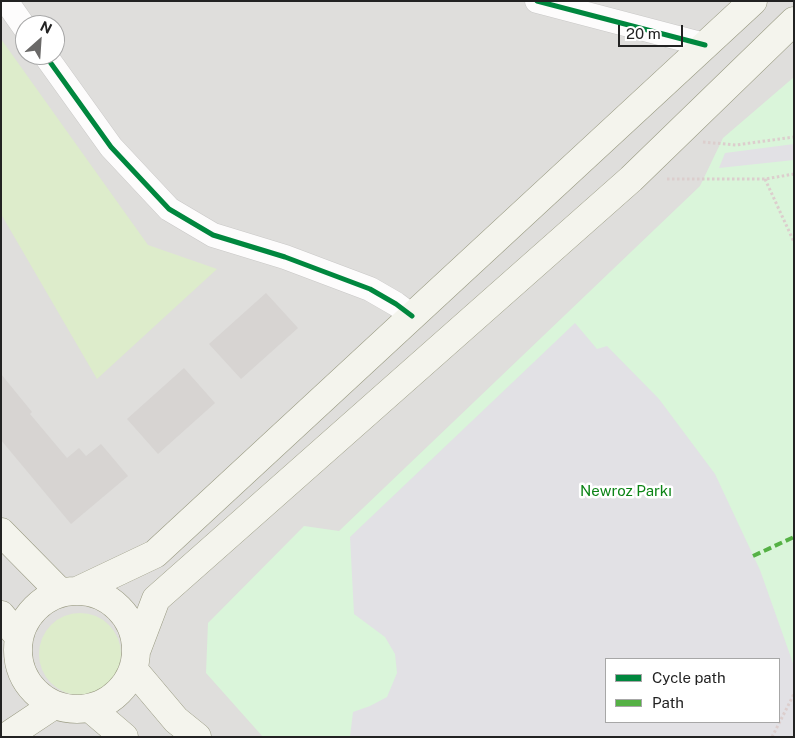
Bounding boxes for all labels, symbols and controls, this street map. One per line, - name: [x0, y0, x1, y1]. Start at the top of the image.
- north arrow: [15, 15, 65, 65]
- scale bar: [620, 15, 685, 47]
- text: N: [38, 18, 55, 37]
- text: 20 m: [626, 25, 661, 42]
- park label: Newroz Parkı: [580, 482, 672, 500]
- legend: [605, 658, 780, 723]
- text: Cycle path: [652, 669, 726, 686]
- text: Path: [652, 694, 684, 711]

